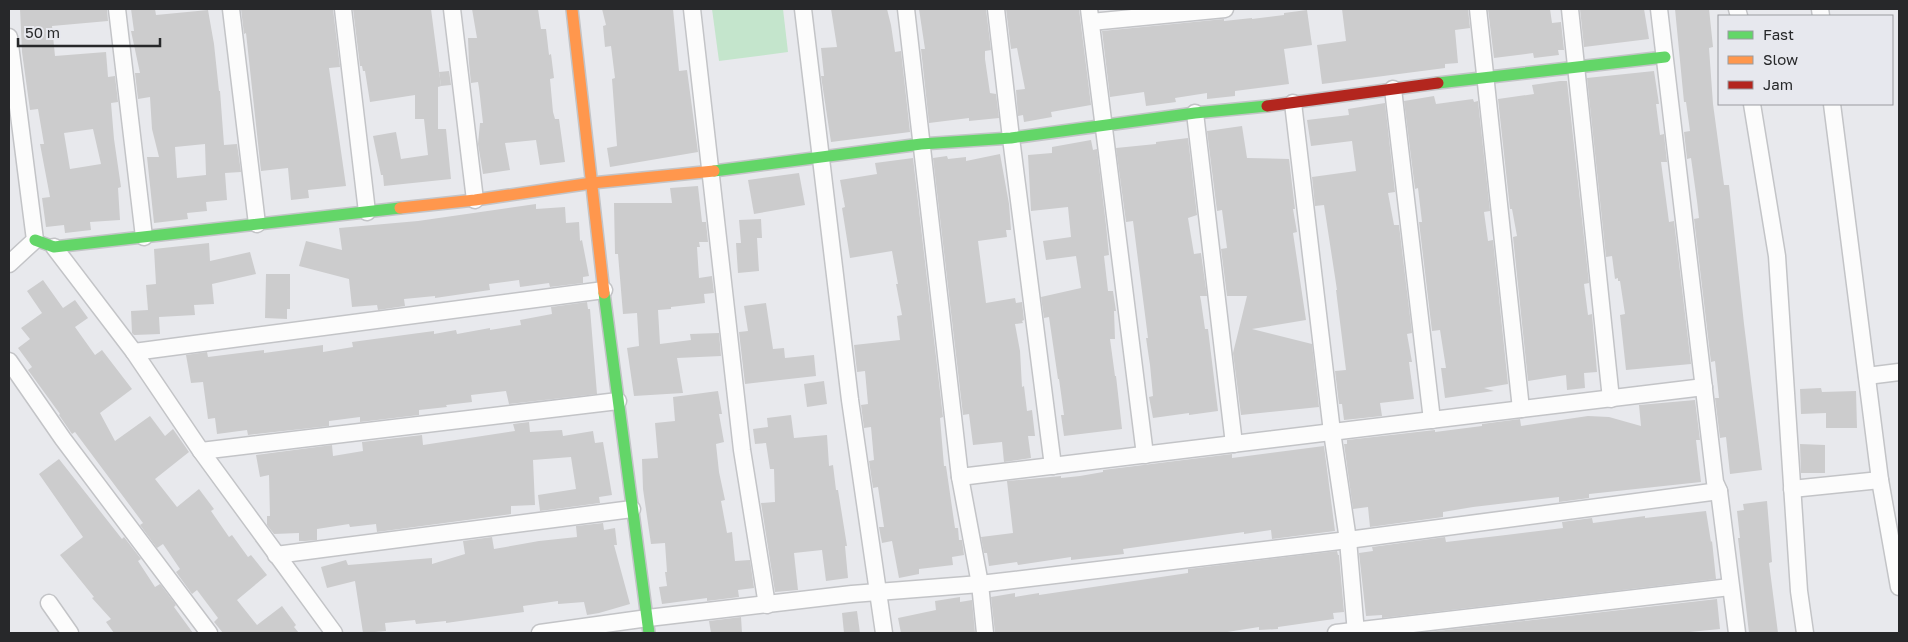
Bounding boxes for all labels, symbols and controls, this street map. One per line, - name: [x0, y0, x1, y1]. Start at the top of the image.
- scale bar: [18, 15, 160, 47]
- legend: [1718, 15, 1893, 105]
- text: 50 m: [25, 23, 60, 41]
- text: Fast: [1763, 25, 1794, 43]
- text: Slow: [1763, 50, 1798, 68]
- text: Jam: [1763, 75, 1793, 93]

